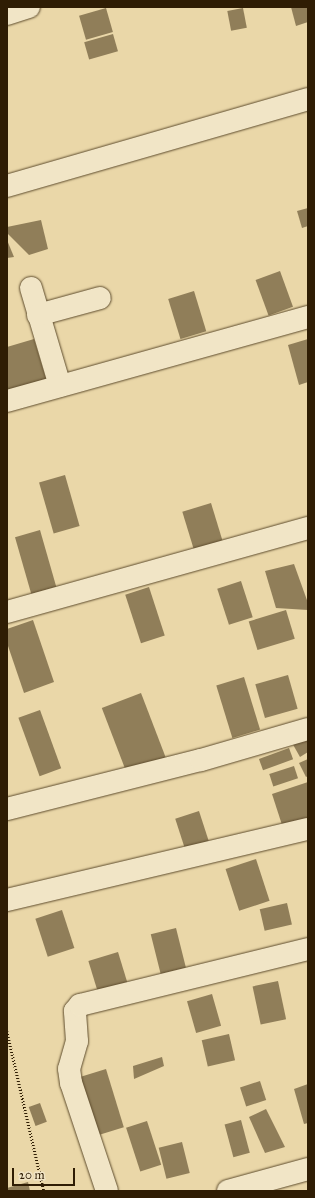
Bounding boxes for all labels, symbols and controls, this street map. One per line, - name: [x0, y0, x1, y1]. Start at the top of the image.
- scale bar: [14, 1160, 77, 1186]
- text: 20 m: [19, 1168, 45, 1182]

